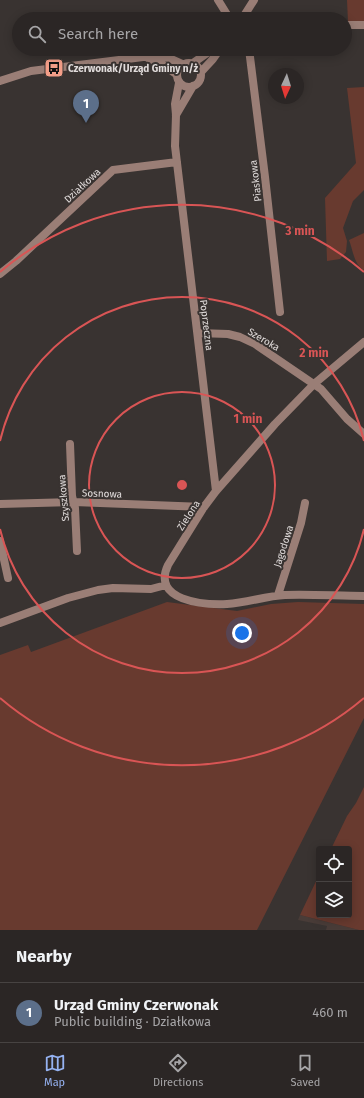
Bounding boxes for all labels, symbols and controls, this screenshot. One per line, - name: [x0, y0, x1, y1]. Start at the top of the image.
- search box: [12, 12, 352, 56]
- icon: search: [26, 23, 48, 45]
- text: Search here: [58, 25, 138, 43]
- bus stop icon: Czerwonak/Urząd Gminy n/ż: [43, 57, 65, 79]
- place label: Czerwonak/Urząd Gminy n/ż: [68, 63, 198, 76]
- north arrow: [268, 68, 304, 104]
- pin: 1: [73, 90, 99, 123]
- street label: Piaskowa: [247, 159, 265, 202]
- street label: Działkowa: [62, 166, 103, 206]
- text: 3 min: [284, 224, 315, 238]
- street label: Poprzeczna: [197, 299, 215, 351]
- street label: Szeroka: [245, 326, 282, 354]
- text: 2 min: [299, 346, 329, 360]
- text: 1 min: [234, 412, 262, 426]
- street label: Szyszkowa: [56, 474, 72, 522]
- centre of rings: [175, 478, 189, 492]
- street label: Sosnowa: [82, 487, 122, 501]
- street label: Zielona: [175, 498, 203, 533]
- street label: Jagodowa: [272, 524, 296, 569]
- your location: [232, 623, 252, 643]
- map controls: [316, 846, 352, 918]
- button: locate: [316, 846, 352, 882]
- button: layers: [316, 882, 352, 918]
- text: Nearby: [16, 946, 71, 967]
- text: Urząd Gminy Czerwonak: [54, 996, 218, 1014]
- text: 1: [26, 1005, 32, 1020]
- text: 460 m: [312, 1005, 348, 1020]
- text: Public building · Działkowa: [54, 1014, 211, 1029]
- tab: Map: [44, 1052, 66, 1089]
- tab: Directions: [153, 1052, 203, 1089]
- tab: Saved: [291, 1052, 320, 1089]

